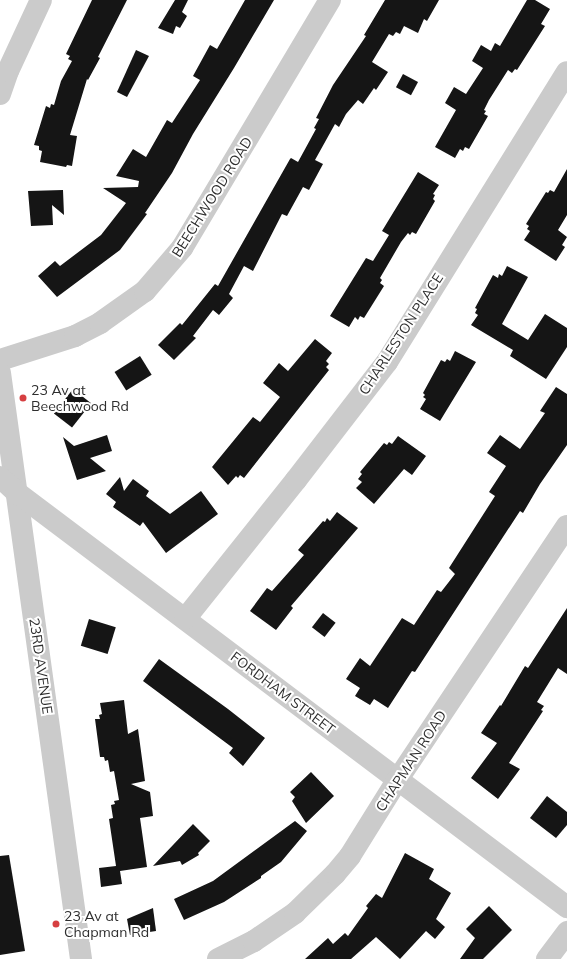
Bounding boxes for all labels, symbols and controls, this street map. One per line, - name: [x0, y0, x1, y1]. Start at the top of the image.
- street label: BEECHWOOD ROAD: [168, 134, 256, 260]
- street label: CHARLESTON PLACE: [355, 270, 447, 398]
- place label: 23 Av at Beechwood Rd: [31, 382, 129, 414]
- marker: 23 Av at Beechwood Rd: [18, 393, 28, 403]
- street label: 23RD AVENUE: [26, 617, 56, 715]
- street label: FORDHAM STREET: [227, 648, 339, 738]
- street label: CHAPMAN ROAD: [372, 707, 450, 815]
- place label: 23 Av at Chapman Rd: [64, 908, 149, 940]
- marker: 23 Av at Chapman Rd: [51, 919, 61, 929]

